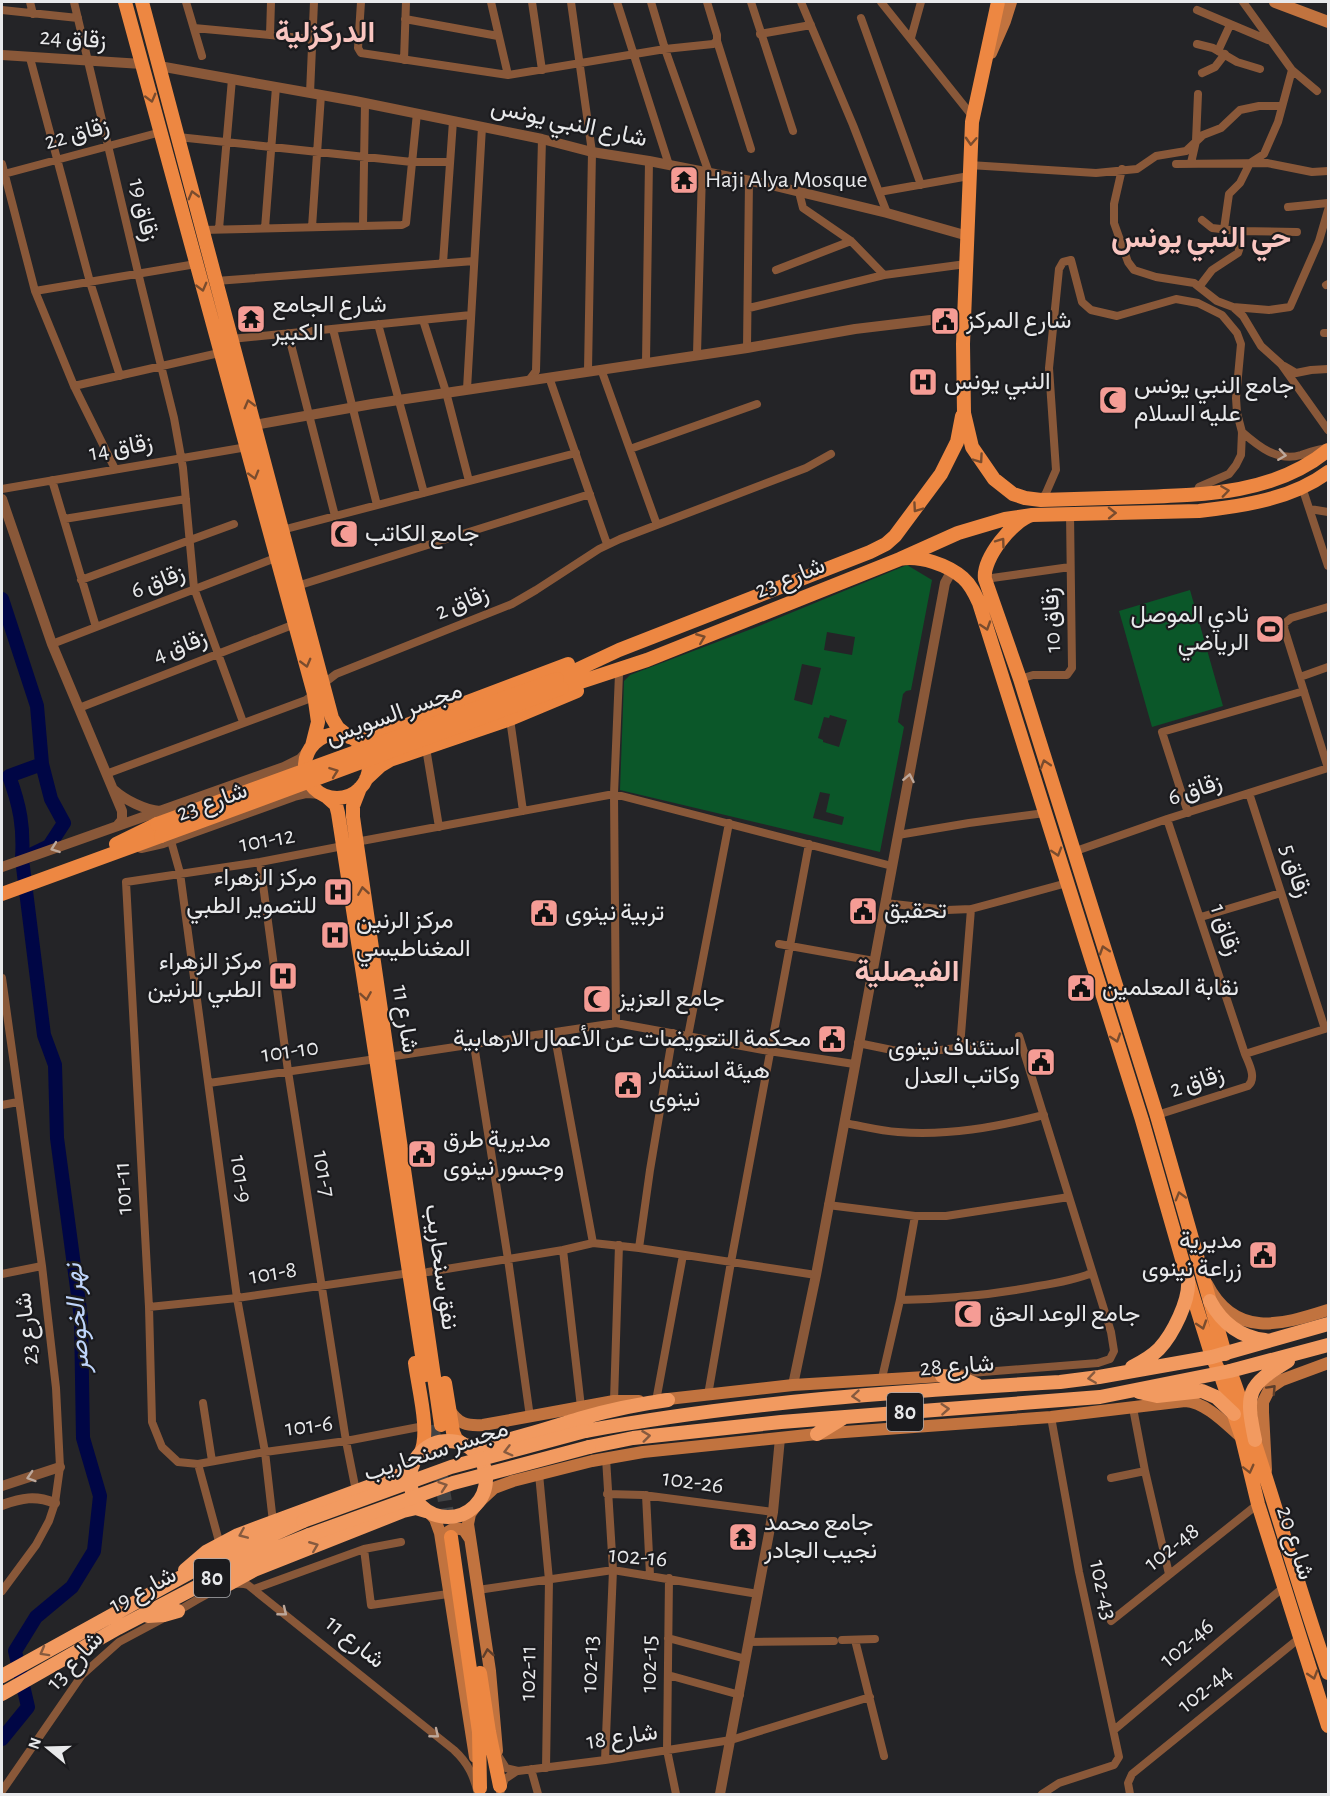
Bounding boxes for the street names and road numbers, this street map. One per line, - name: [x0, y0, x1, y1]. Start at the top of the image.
- street label: زقاق 24: [39, 25, 107, 55]
- street label: شارع النبي يونس: [488, 95, 649, 157]
- street label: زقاق 22: [42, 114, 113, 156]
- street label: زقاق 19: [122, 176, 162, 244]
- street label: زقاق 14: [87, 431, 155, 467]
- street label: شارع 23: [752, 553, 829, 606]
- street label: زقاق 6: [128, 561, 189, 605]
- street label: زقاق 2: [432, 582, 493, 626]
- street label: زقاق 10: [1039, 587, 1067, 653]
- street label: زقاق 4: [150, 626, 211, 670]
- street label: مجسر السويس: [323, 678, 466, 752]
- street label: زقاق 6: [1165, 770, 1226, 812]
- street label: شارع 23: [174, 778, 251, 829]
- street label: 101-12: [237, 823, 297, 857]
- street label: زقاق 5: [1273, 841, 1315, 901]
- street label: زقاق 1: [1204, 901, 1245, 959]
- street label: شارع 11: [385, 983, 422, 1055]
- street label: 101-10: [260, 1035, 320, 1067]
- street label: زقاق 2: [1167, 1062, 1228, 1104]
- street label: 101-7: [309, 1149, 339, 1199]
- street label: 101-9: [226, 1154, 256, 1204]
- street label: 101-11: [110, 1161, 136, 1215]
- street label: نفق سنحاريب: [418, 1202, 462, 1332]
- street label: 101-8: [247, 1257, 299, 1289]
- street label: شارع 23: [11, 1291, 46, 1367]
- street label: شارع 28: [919, 1351, 995, 1384]
- road number: 80: [887, 1393, 923, 1431]
- street label: 101-6: [284, 1411, 334, 1441]
- street label: مجسر سنحاريب: [361, 1416, 512, 1488]
- street label: 102-26: [661, 1466, 725, 1498]
- street label: شارع 20: [1269, 1503, 1318, 1584]
- street label: 102-48: [1140, 1518, 1204, 1576]
- street label: 102-16: [608, 1542, 668, 1572]
- street label: 102-43: [1085, 1558, 1121, 1622]
- road number: 80: [194, 1559, 230, 1597]
- street label: شارع 19: [106, 1563, 182, 1620]
- street label: شارع 11: [319, 1611, 389, 1675]
- street label: 102-46: [1156, 1614, 1218, 1672]
- street label: شارع 13: [42, 1627, 110, 1697]
- street label: 102-13: [577, 1635, 603, 1693]
- street label: 102-15: [636, 1635, 662, 1693]
- street label: 102-11: [516, 1645, 540, 1701]
- street label: 102-44: [1173, 1660, 1237, 1718]
- street label: شارع 18: [585, 1720, 660, 1757]

